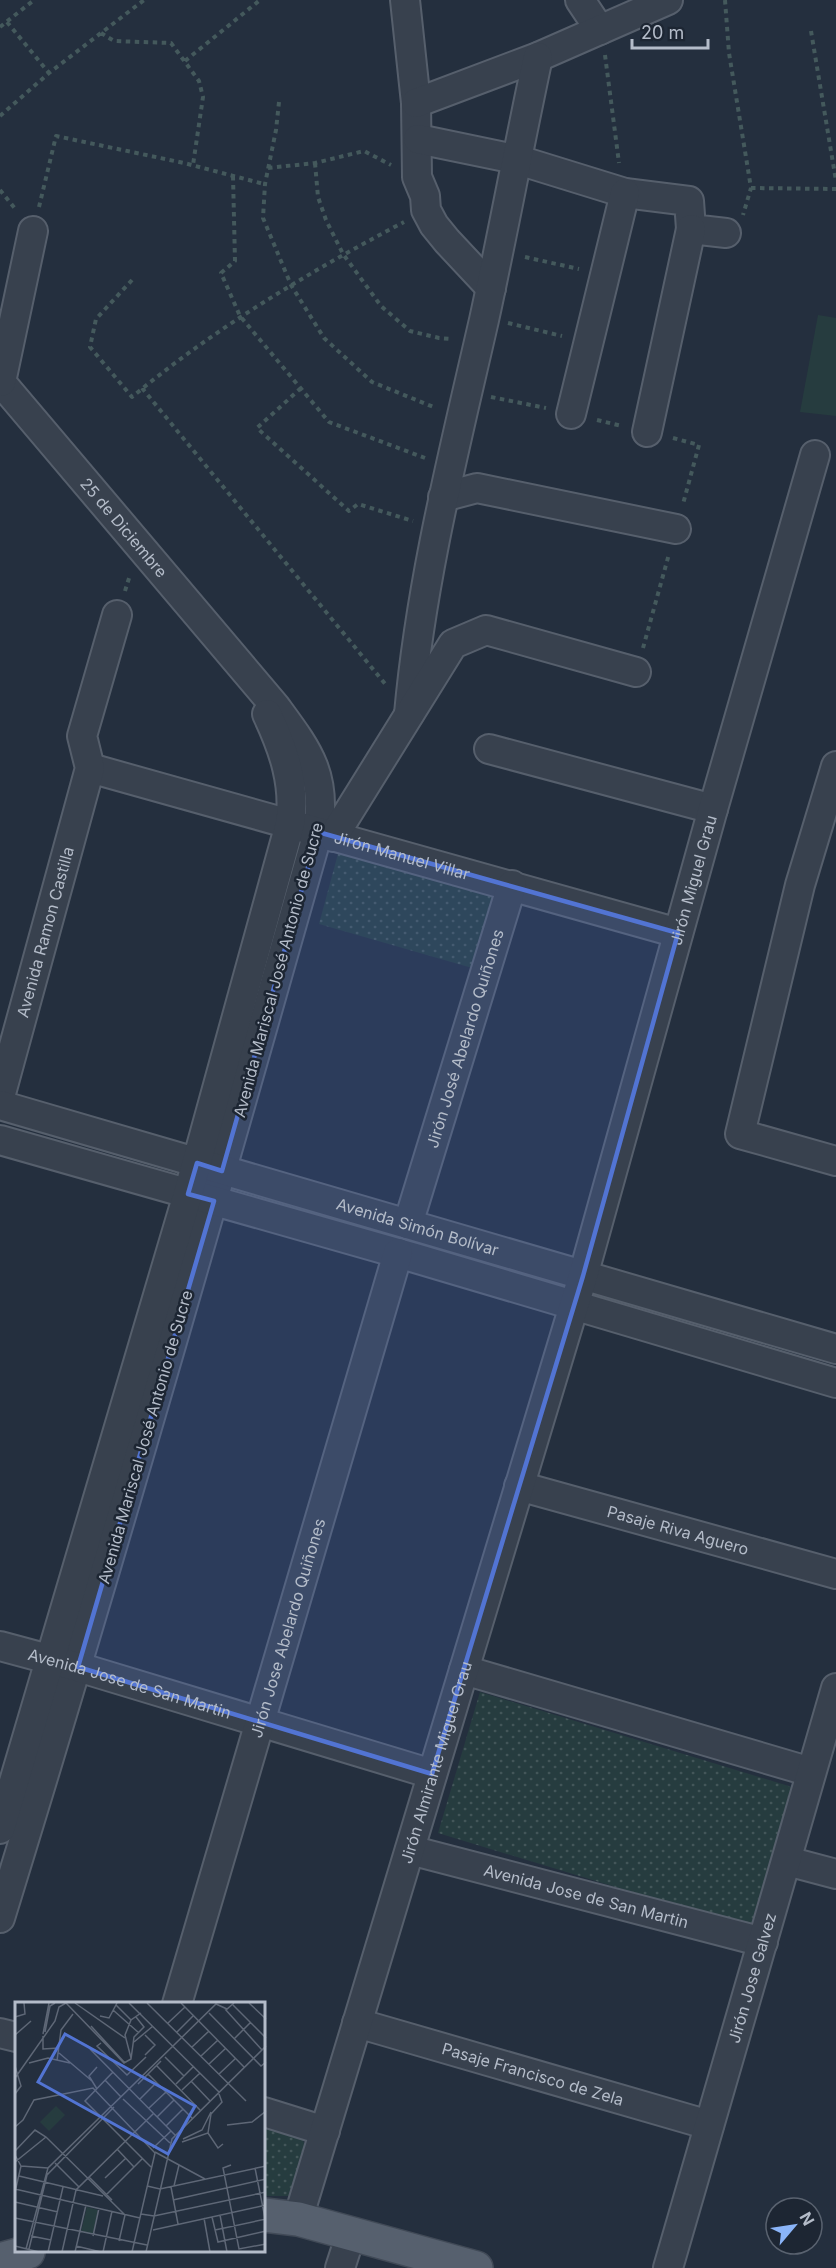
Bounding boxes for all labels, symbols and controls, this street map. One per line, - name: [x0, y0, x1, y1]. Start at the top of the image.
- scale bar: [632, 12, 708, 50]
- text: 20 m: [641, 22, 684, 43]
- street label: 25 de Diciembre: [76, 474, 172, 581]
- street label: Jirón Miguel Grau: [666, 813, 721, 947]
- street label: Avenida Mariscal José Antonio de Sucre: [229, 820, 327, 1120]
- street label: Jirón Manuel Villar: [332, 827, 472, 884]
- street label: Avenida Ramon Castilla: [12, 844, 78, 1020]
- street label: Jirón José Abelardo Quiñones: [422, 927, 508, 1150]
- street label: Avenida Simón Bolívar: [334, 1194, 501, 1260]
- street label: Avenida Mariscal José Antonio de Sucre: [93, 1288, 197, 1586]
- street label: Pasaje Riva Aguero: [605, 1501, 751, 1559]
- street label: Jirón Jose Abelardo Quiñones: [246, 1516, 329, 1740]
- street label: Avenida Jose de San Martin: [26, 1644, 234, 1723]
- street label: Jirón Almirante Miguel Grau: [396, 1659, 476, 1866]
- street label: Avenida Jose de San Martin: [482, 1860, 691, 1932]
- street label: Jirón Jose Galvez: [724, 1910, 780, 2045]
- inset map: [15, 2002, 266, 2253]
- street label: Pasaje Francisco de Zela: [440, 2038, 626, 2110]
- north arrow: [764, 2196, 824, 2256]
- text: N: [795, 2209, 819, 2229]

